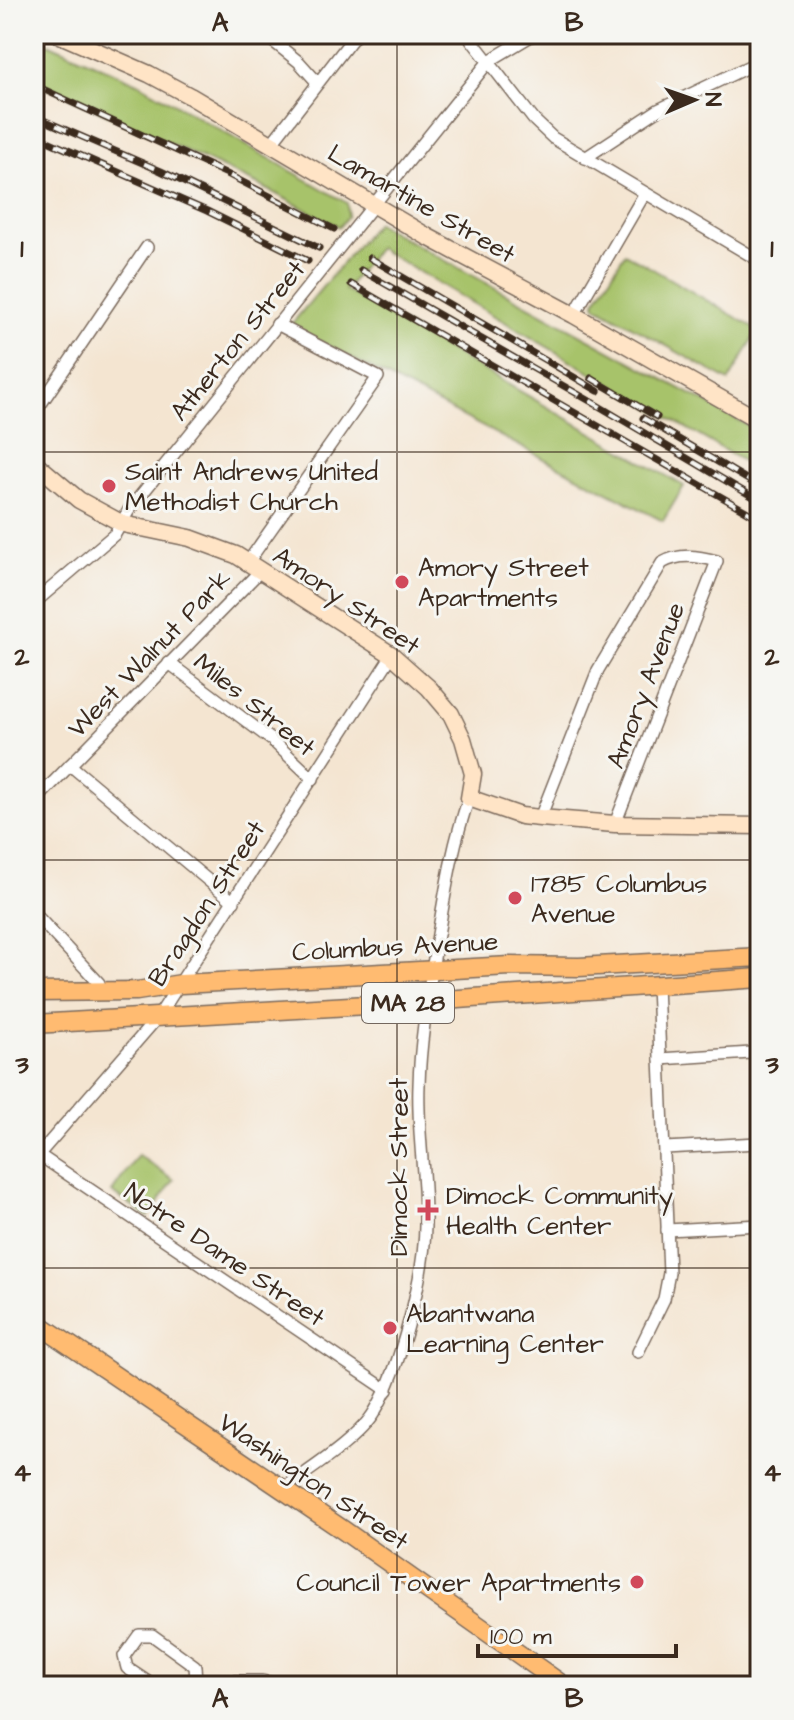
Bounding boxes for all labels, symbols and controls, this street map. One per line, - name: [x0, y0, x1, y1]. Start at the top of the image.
- text: A: [212, 5, 229, 41]
- text: B: [565, 5, 584, 41]
- north arrow: [654, 60, 734, 140]
- text: N: [697, 92, 728, 107]
- street label: Lamartine Street: [321, 135, 522, 272]
- text: 1: [20, 231, 24, 267]
- text: 1: [770, 231, 774, 267]
- street label: Atherton Street: [162, 252, 314, 429]
- place label: Saint Andrews United Methodist Church: [125, 454, 378, 520]
- marker: Saint Andrews United Methodist Church: [100, 477, 118, 495]
- street label: Amory Street: [264, 538, 428, 665]
- place label: Amory Street Apartments: [418, 550, 589, 616]
- street label: West Walnut Park: [60, 562, 240, 746]
- marker: Amory Street Apartments: [393, 573, 411, 591]
- street label: Amory Avenue: [598, 597, 696, 774]
- text: 2: [14, 639, 30, 675]
- text: 2: [764, 639, 780, 675]
- street label: Miles Street: [186, 644, 323, 765]
- street label: Bragdon Street: [140, 813, 276, 995]
- place label: 1785 Columbus Avenue: [531, 866, 707, 932]
- marker: 1785 Columbus Avenue: [506, 889, 524, 907]
- street label: Columbus Avenue: [291, 924, 499, 970]
- road number: MA 28: [362, 983, 454, 1023]
- text: 3: [14, 1047, 29, 1083]
- text: 3: [764, 1047, 779, 1083]
- street label: Dimock Street: [381, 1077, 417, 1256]
- street label: Notre Dame Street: [117, 1174, 332, 1336]
- place label: Dimock Community Health Center: [446, 1178, 673, 1244]
- marker: Dimock Community Health Center: [417, 1199, 439, 1221]
- place label: Abantwana Learning Center: [406, 1296, 604, 1364]
- marker: Abantwana Learning Center: [381, 1319, 399, 1337]
- street label: Washington Street: [210, 1405, 416, 1561]
- text: 4: [13, 1455, 31, 1491]
- text: 4: [763, 1455, 781, 1491]
- place label: Council Tower Apartments: [296, 1565, 621, 1601]
- marker: Council Tower Apartments: [628, 1573, 646, 1591]
- scale bar: [478, 1608, 676, 1658]
- text: 100 m: [490, 1620, 552, 1654]
- text: A: [212, 1681, 229, 1717]
- text: B: [565, 1681, 584, 1717]

